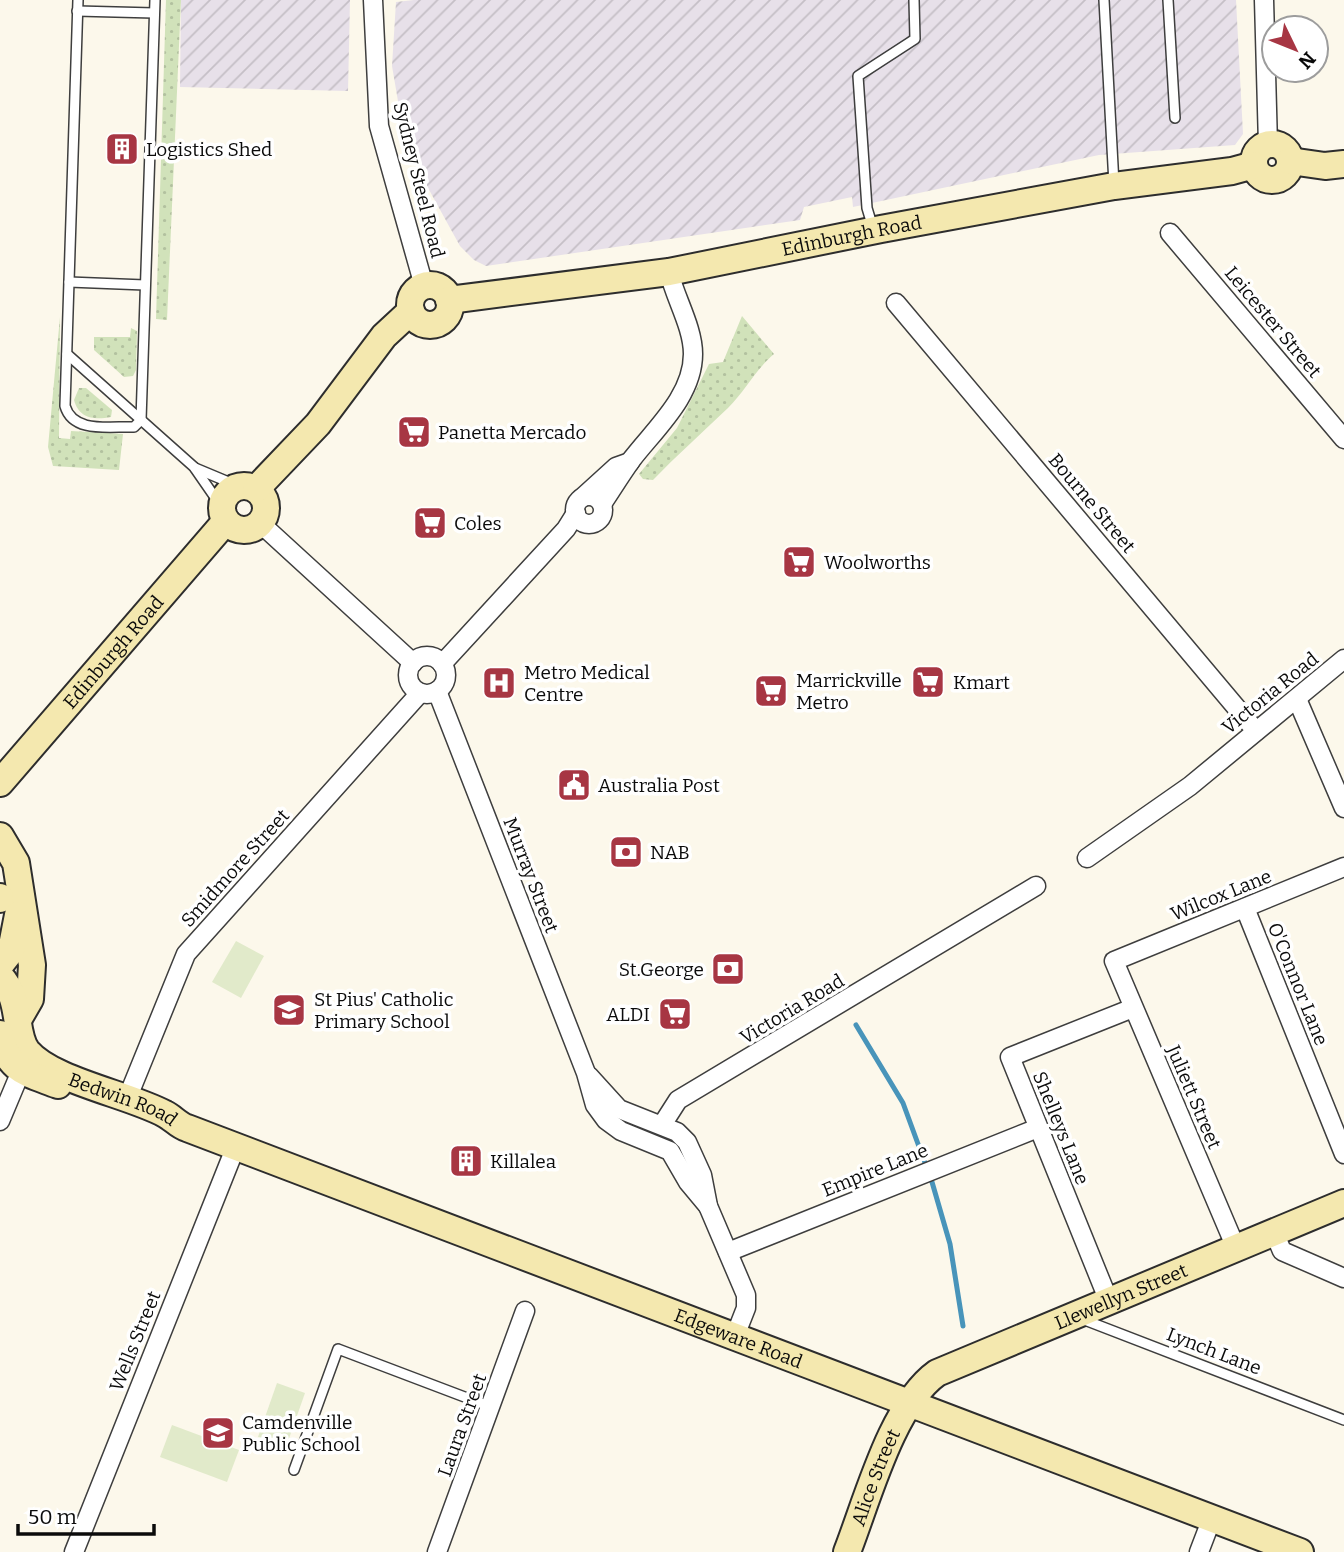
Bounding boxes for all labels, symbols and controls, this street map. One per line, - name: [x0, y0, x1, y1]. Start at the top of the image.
- north arrow: [1260, 14, 1330, 84]
- text: N: [1293, 47, 1320, 74]
- street label: Sydney Steel Road: [388, 100, 450, 260]
- building icon: Logistics Shed: [103, 130, 141, 168]
- place label: Logistics Shed: [146, 138, 272, 161]
- street label: Edinburgh Road: [780, 210, 923, 260]
- street label: Leicester Street: [1220, 262, 1326, 382]
- supermarket icon: Panetta Mercado: [395, 413, 433, 451]
- place label: Panetta Mercado: [438, 421, 586, 444]
- street label: Bourne Street: [1044, 449, 1140, 557]
- supermarket icon: Coles: [411, 504, 449, 542]
- place label: Coles: [454, 512, 502, 535]
- supermarket icon: Woolworths: [780, 543, 818, 581]
- place label: Woolworths: [824, 551, 931, 574]
- street label: Edinburgh Road: [58, 591, 168, 713]
- street label: Victoria Road: [1217, 647, 1323, 739]
- place label: Metro Medical Centre: [524, 661, 650, 706]
- supermarket icon: Kmart: [909, 663, 947, 701]
- hospital icon: Metro Medical Centre: [480, 664, 518, 702]
- place label: Marrickville Metro: [796, 669, 902, 714]
- place label: Kmart: [953, 671, 1010, 694]
- supermarket icon: Marrickville Metro: [752, 672, 790, 710]
- public building icon: Australia Post: [555, 766, 593, 804]
- place label: Australia Post: [598, 774, 720, 797]
- street label: Smidmore Street: [176, 804, 294, 932]
- street label: Murray Street: [498, 814, 564, 936]
- bank icon: NAB: [607, 833, 645, 871]
- place label: NAB: [650, 841, 690, 864]
- street label: Wilcox Lane: [1167, 864, 1275, 926]
- street label: O'Connor Lane: [1263, 919, 1333, 1049]
- bank icon: St.George: [709, 950, 747, 988]
- place label: St.George: [619, 958, 704, 981]
- street label: Victoria Road: [736, 969, 848, 1049]
- place label: St Pius' Catholic Primary School: [314, 988, 454, 1033]
- school or university icon: St Pius' Catholic Primary School: [270, 991, 308, 1029]
- supermarket icon: ALDI: [656, 995, 694, 1033]
- place label: ALDI: [606, 1003, 650, 1026]
- street label: Juliett Street: [1161, 1041, 1226, 1152]
- street label: Bedwin Road: [65, 1067, 182, 1130]
- street label: Shelleys Lane: [1028, 1068, 1094, 1188]
- street label: Empire Lane: [819, 1138, 931, 1202]
- building icon: Killalea: [447, 1142, 485, 1180]
- place label: Killalea: [490, 1150, 557, 1173]
- street label: Llewellyn Street: [1051, 1258, 1191, 1334]
- street label: Wells Street: [104, 1287, 166, 1394]
- street label: Edgeware Road: [671, 1303, 806, 1373]
- street label: Lynch Lane: [1163, 1322, 1265, 1380]
- street label: Laura Street: [433, 1370, 491, 1480]
- place label: Camdenville Public School: [242, 1411, 360, 1456]
- school or university icon: Camdenville Public School: [199, 1414, 237, 1452]
- street label: Alice Street: [846, 1425, 905, 1529]
- scale bar: [18, 1492, 154, 1536]
- text: 50 m: [28, 1504, 77, 1530]

